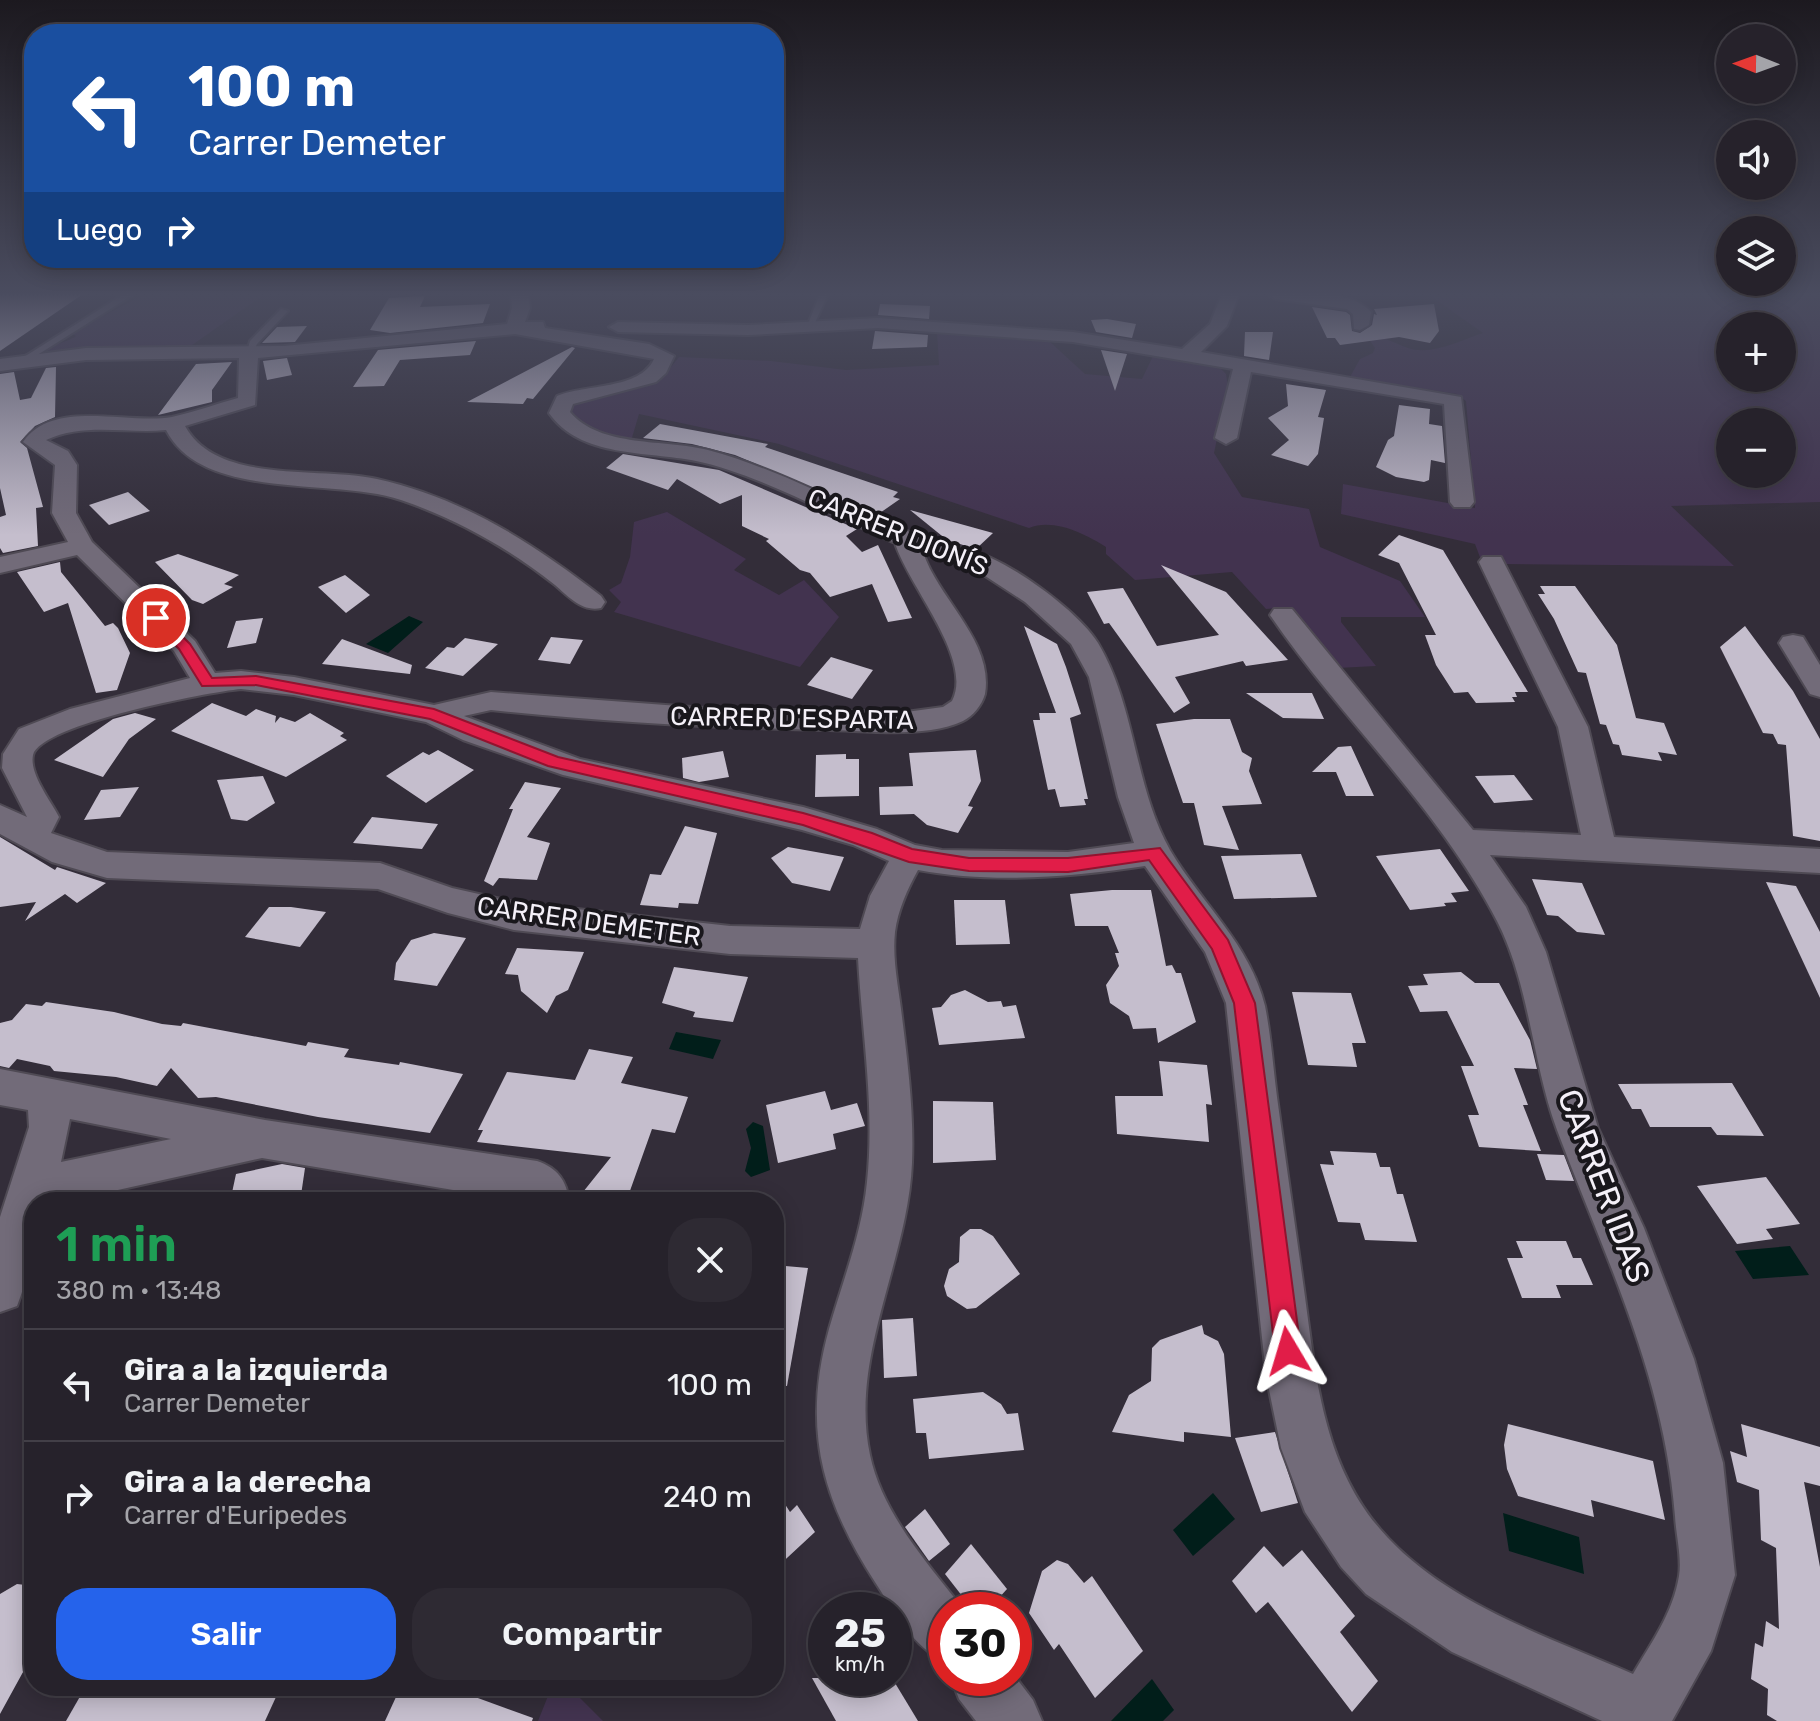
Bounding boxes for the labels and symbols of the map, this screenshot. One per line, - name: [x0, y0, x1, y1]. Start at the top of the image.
- north arrow: [1716, 24, 1796, 104]
- street label: CARRER DIONÍS: [803, 482, 993, 583]
- pin: [122, 584, 190, 652]
- street label: CARRER D'ESPARTA: [670, 701, 914, 736]
- street label: CARRER DEMETER: [475, 890, 703, 953]
- street label: CARRER IDAS: [1550, 1084, 1658, 1288]
- position arrow: [1246, 1309, 1330, 1393]
- speed limit sign: 30: [928, 1592, 1032, 1696]

